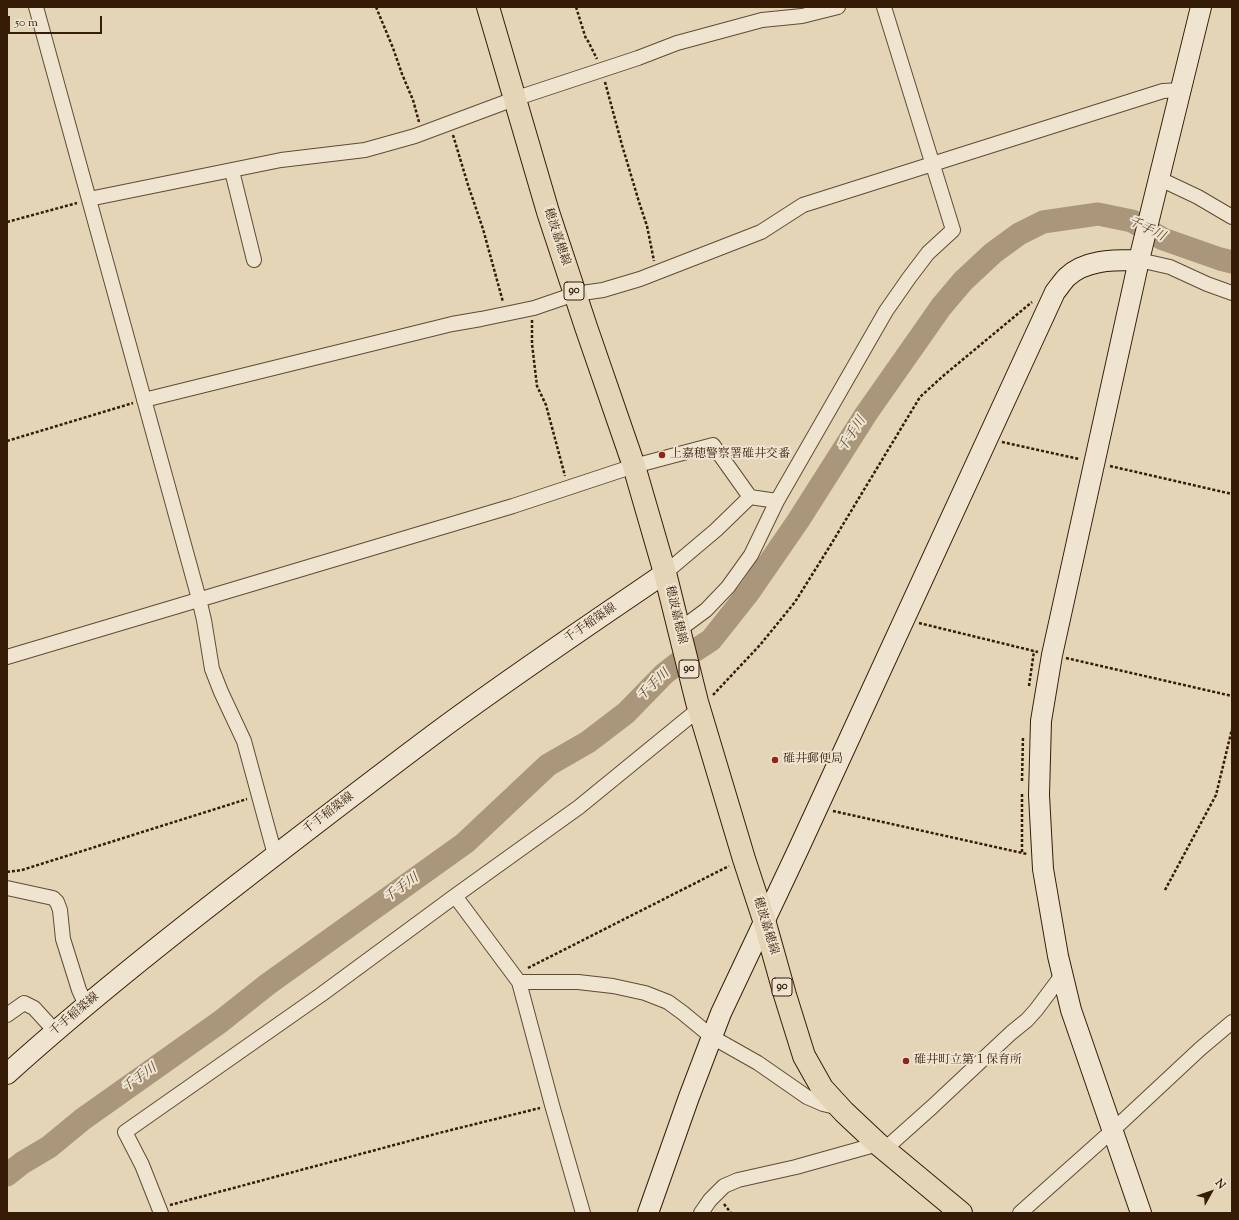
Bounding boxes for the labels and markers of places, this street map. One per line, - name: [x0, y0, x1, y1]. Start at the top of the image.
- place label: 上嘉穂警察署碓井交番: [670, 448, 790, 462]
- marker: 上嘉穂警察署碓井交番: [657, 450, 667, 460]
- place label: 碓井郵便局: [783, 753, 843, 767]
- marker: 碓井郵便局: [770, 755, 780, 765]
- place label: 碓井町立第１保育所: [914, 1054, 1022, 1068]
- marker: 碓井町立第１保育所: [901, 1056, 911, 1066]

